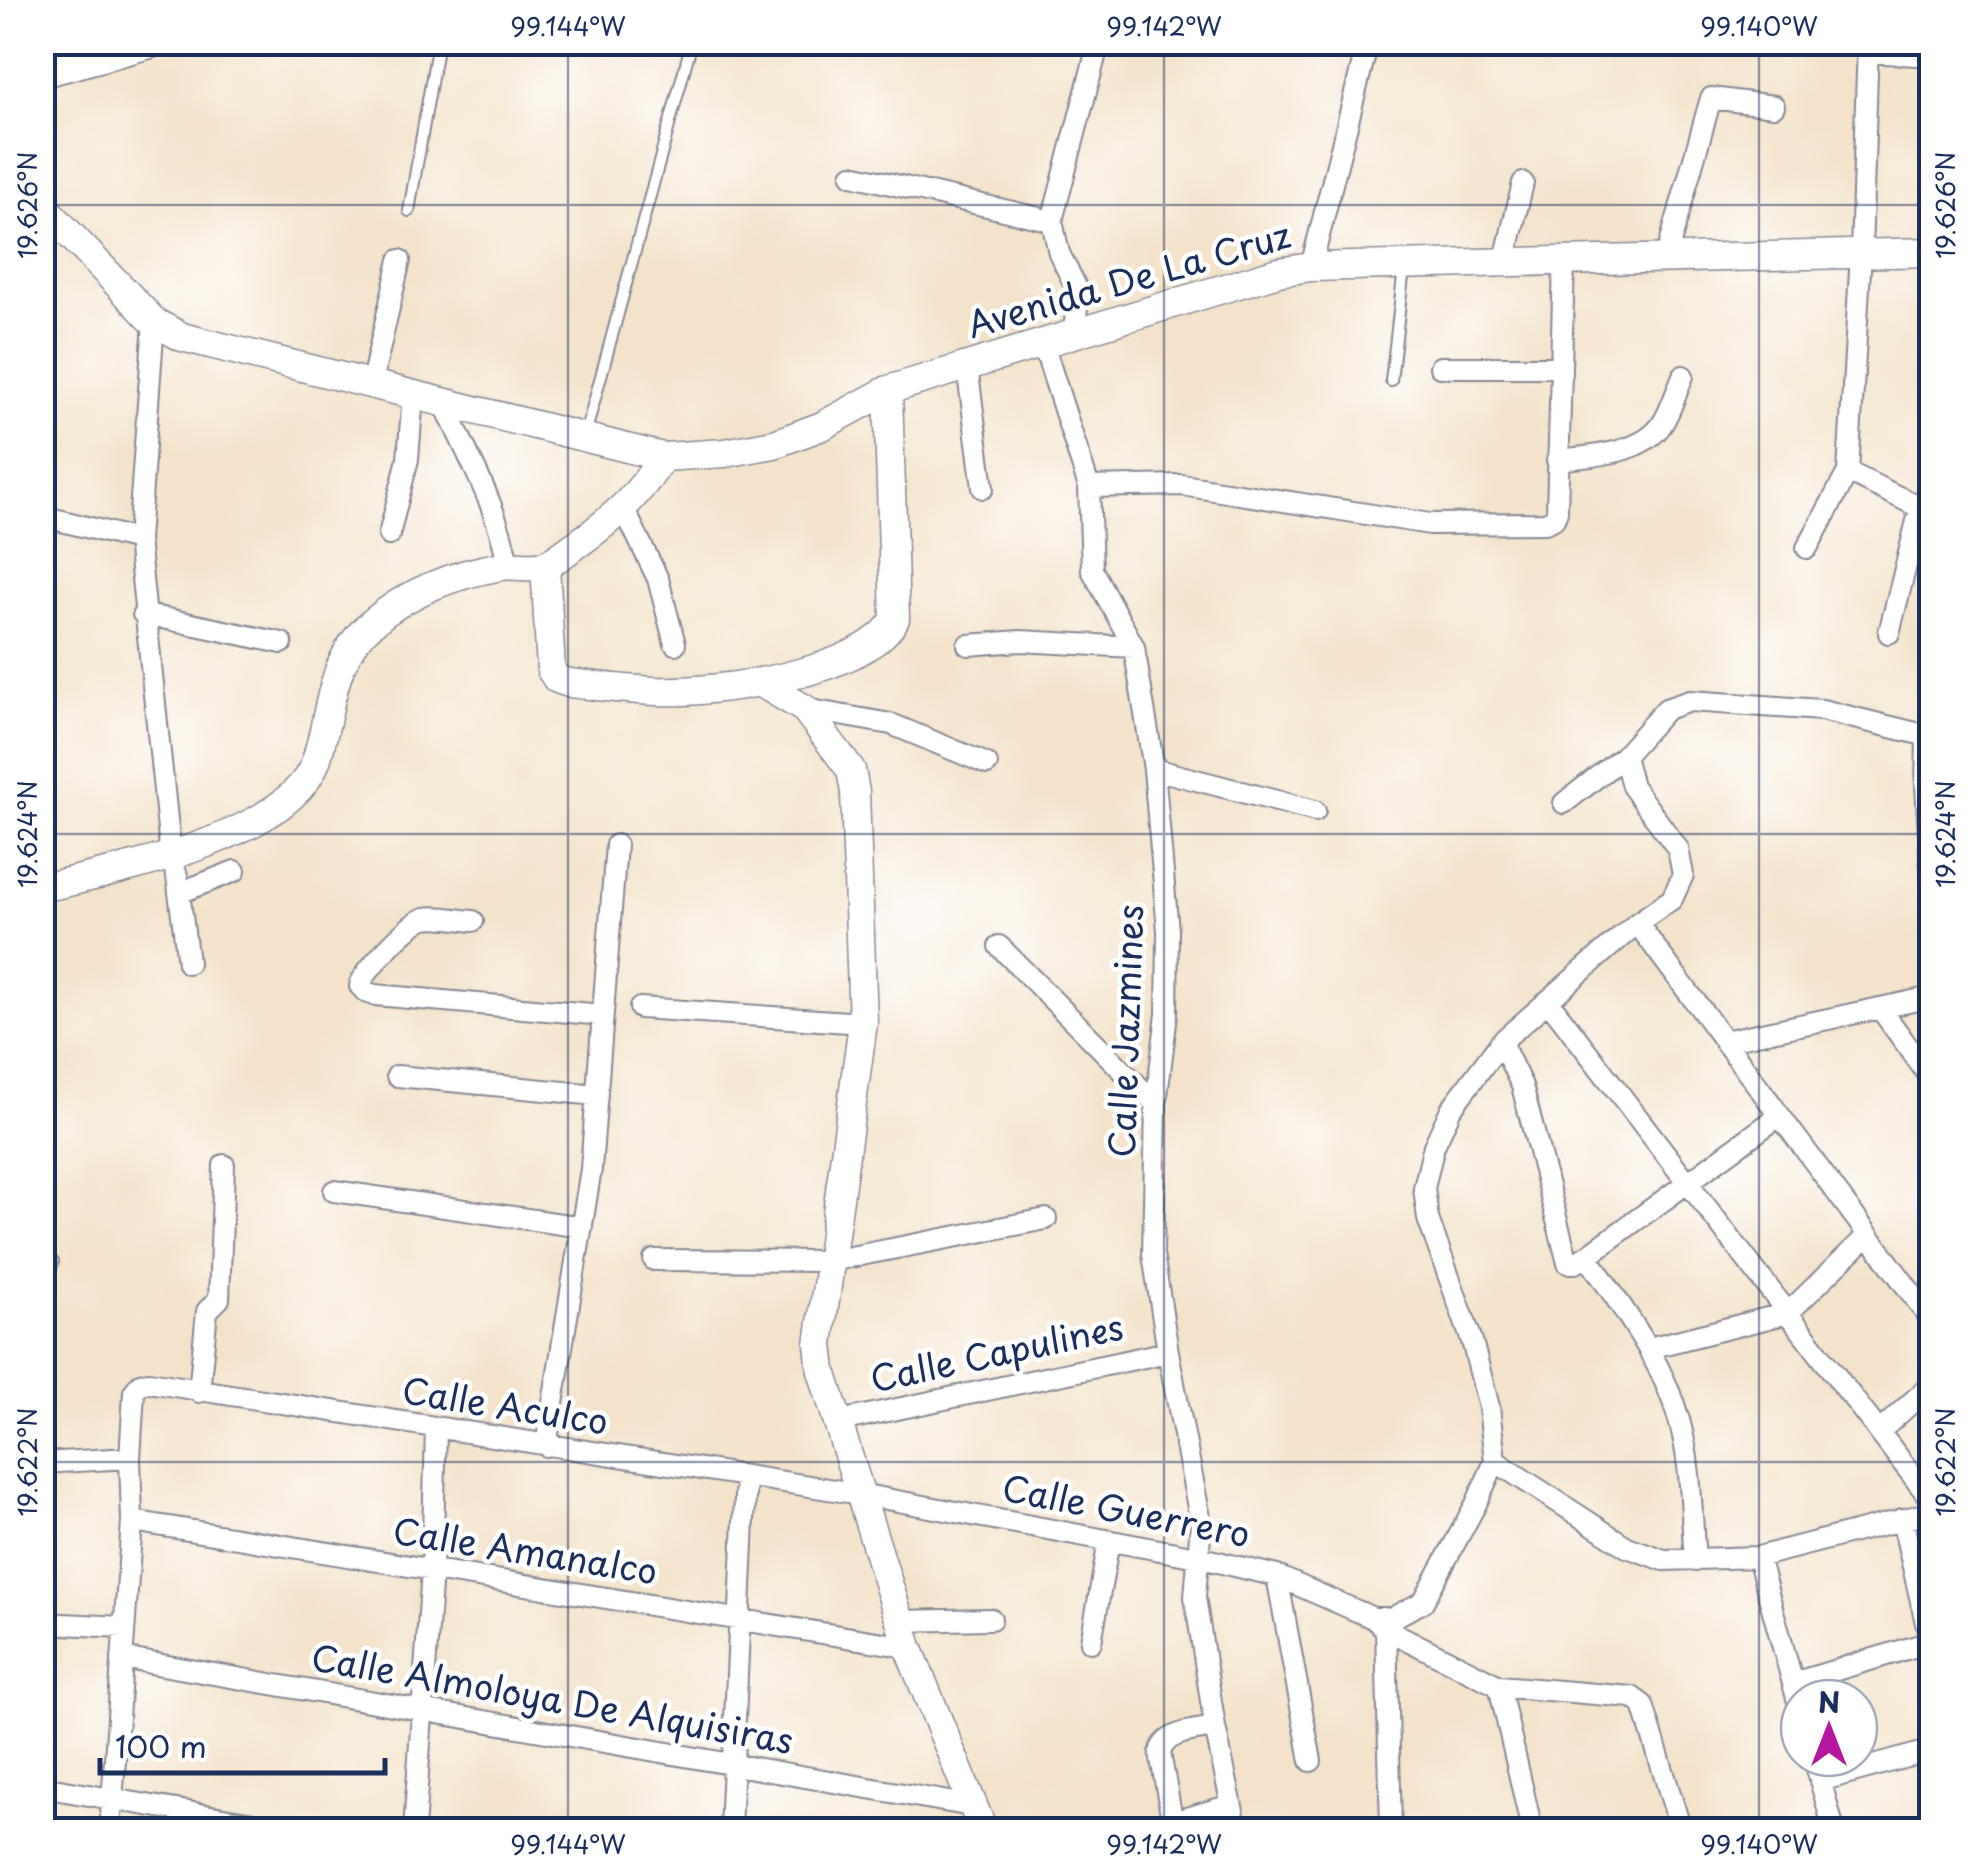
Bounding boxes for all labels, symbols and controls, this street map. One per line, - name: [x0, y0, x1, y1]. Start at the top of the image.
- text: 99.144°W: [510, 7, 626, 45]
- text: 99.142°W: [1106, 7, 1222, 45]
- text: 99.140°W: [1700, 7, 1818, 45]
- text: 19.626°N: [8, 151, 46, 259]
- text: 19.626°N: [1926, 151, 1964, 259]
- street label: Avenida De La Cruz: [960, 207, 1296, 350]
- text: 19.624°N: [8, 780, 46, 888]
- text: 19.624°N: [1926, 780, 1964, 888]
- street label: Calle Jazmines: [1094, 904, 1155, 1158]
- street label: Calle Capulines: [865, 1299, 1128, 1404]
- street label: Calle Aculco: [399, 1362, 612, 1447]
- text: 19.622°N: [8, 1407, 46, 1517]
- text: 19.622°N: [1926, 1407, 1964, 1517]
- street label: Calle Guerrero: [998, 1460, 1255, 1560]
- street label: Calle Amanalco: [389, 1502, 661, 1597]
- street label: Calle Almoloya De Alquisiras: [307, 1629, 798, 1766]
- north arrow: [1779, 1678, 1879, 1778]
- text: N: [1818, 1680, 1840, 1723]
- scale bar: [100, 1713, 385, 1775]
- text: 100 m: [115, 1723, 207, 1768]
- text: 99.144°W: [510, 1825, 626, 1863]
- text: 99.142°W: [1106, 1825, 1222, 1863]
- text: 99.140°W: [1700, 1825, 1818, 1863]

